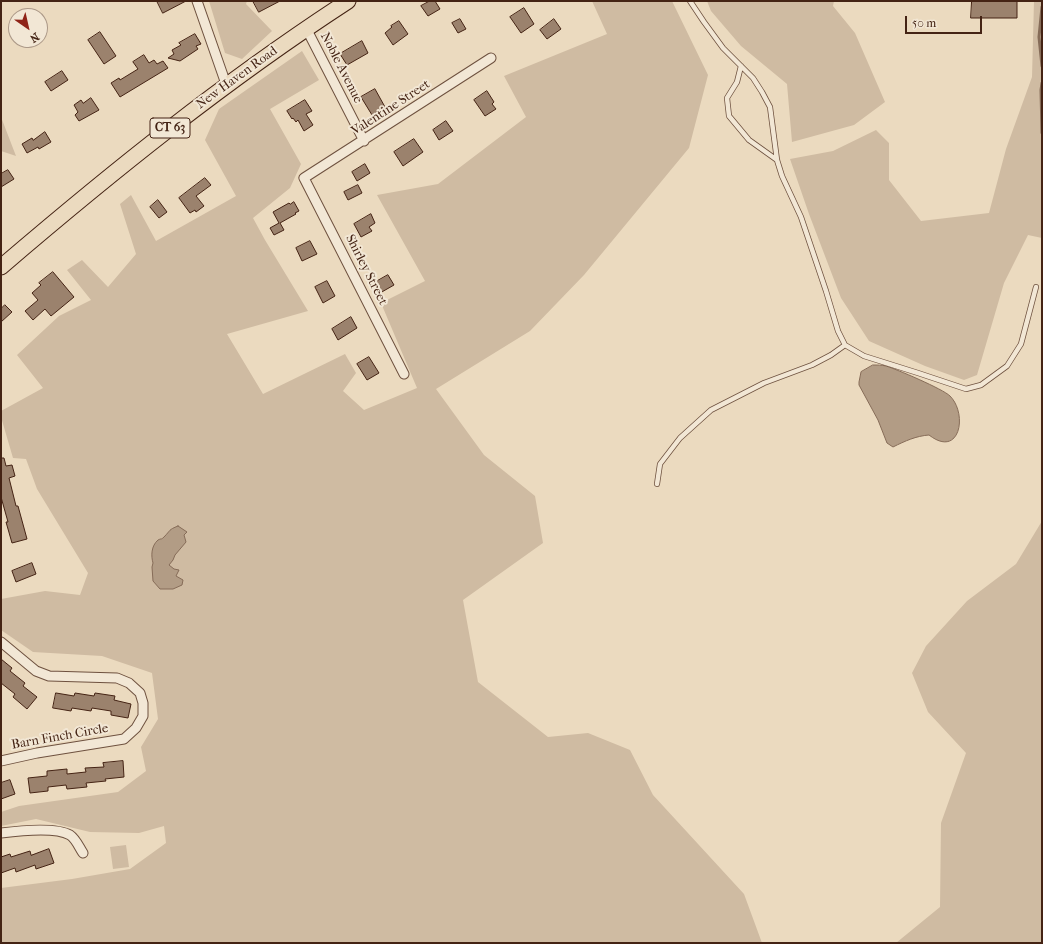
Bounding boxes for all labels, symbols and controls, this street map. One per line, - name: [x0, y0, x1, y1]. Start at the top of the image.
- north arrow: [8, 8, 48, 48]
- scale bar: [907, 8, 984, 34]
- text: 50 m: [912, 16, 936, 30]
- text: N: [27, 30, 42, 45]
- street label: Noble Avenue: [316, 30, 366, 106]
- street label: New Haven Road: [193, 43, 281, 113]
- street label: Valentine Street: [349, 77, 433, 139]
- road number: CT 63: [150, 118, 190, 138]
- street label: Shirley Street: [342, 232, 390, 308]
- street label: Barn Finch Circle: [10, 721, 110, 753]

